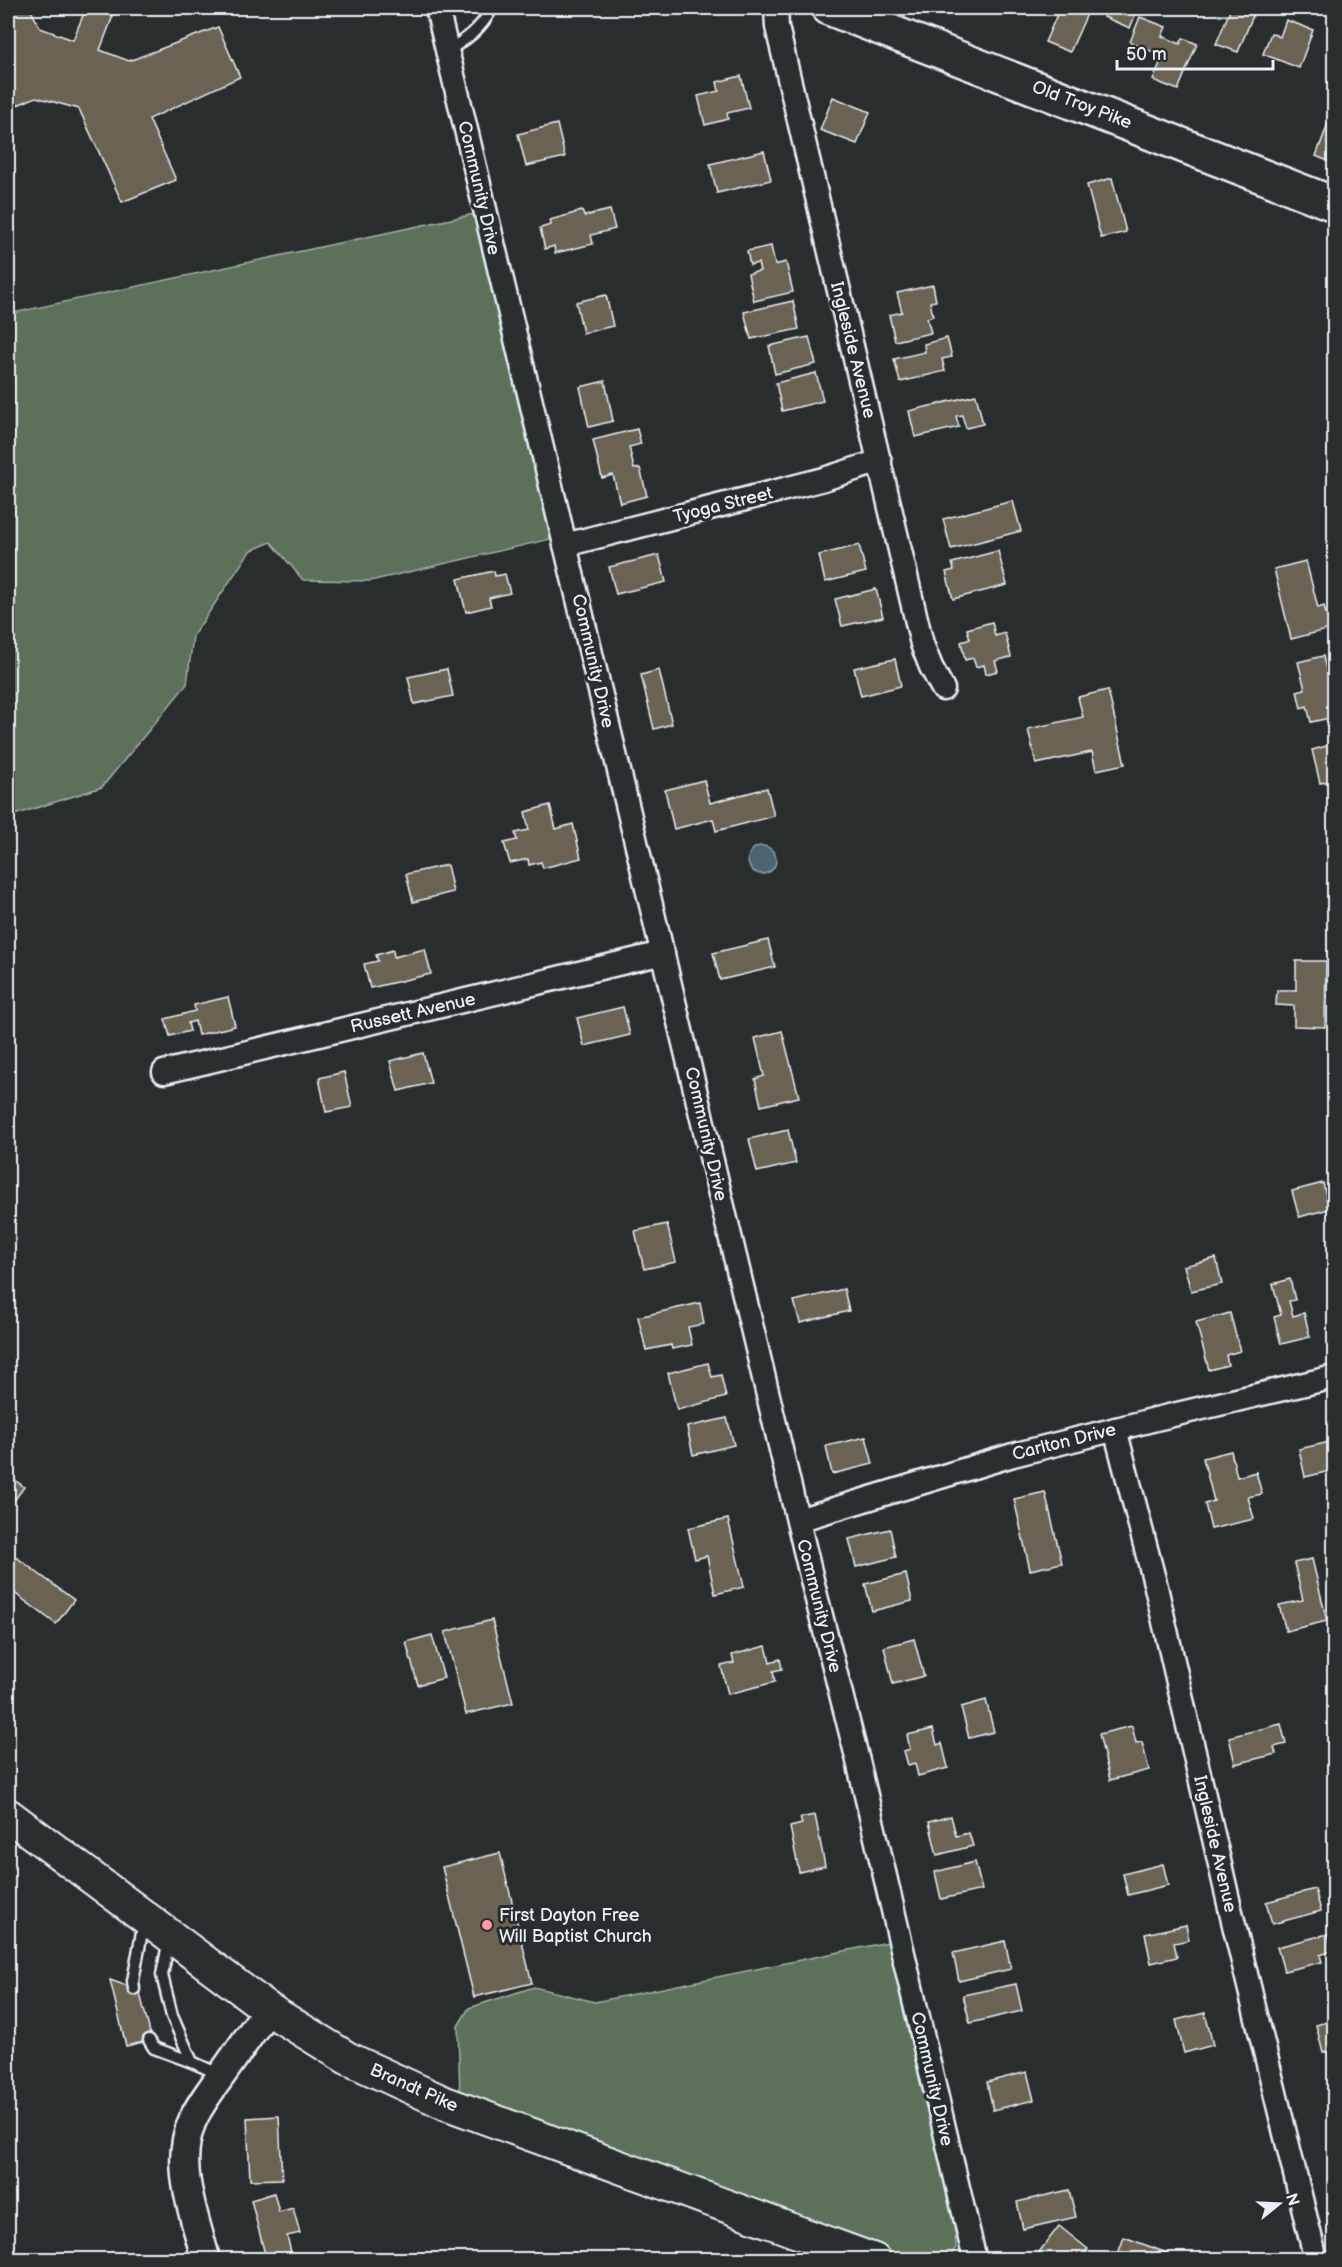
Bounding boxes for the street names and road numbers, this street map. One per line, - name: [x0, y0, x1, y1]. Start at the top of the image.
- street label: Old Troy Pike: [1029, 76, 1135, 134]
- street label: Community Drive: [453, 119, 505, 257]
- street label: Ingleside Avenue: [826, 280, 880, 421]
- street label: Tyoga Street: [671, 482, 775, 527]
- street label: Community Drive: [567, 592, 619, 730]
- street label: Russett Avenue: [348, 988, 478, 1038]
- street label: Community Drive: [680, 1065, 732, 1203]
- street label: Carlton Drive: [1010, 1419, 1118, 1465]
- street label: Community Drive: [792, 1537, 846, 1675]
- street label: Ingleside Avenue: [1189, 1773, 1241, 1915]
- street label: Community Drive: [906, 2010, 958, 2148]
- street label: Brandt Pike: [367, 2059, 462, 2117]

